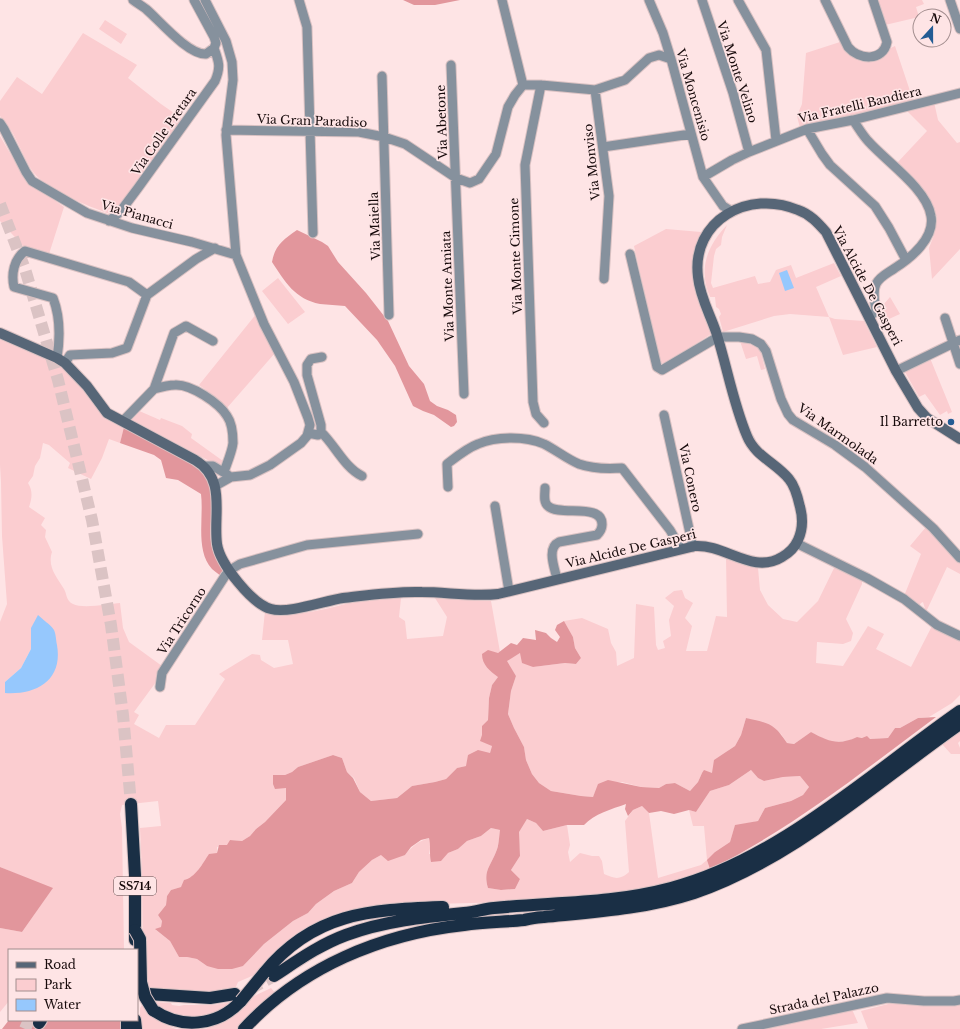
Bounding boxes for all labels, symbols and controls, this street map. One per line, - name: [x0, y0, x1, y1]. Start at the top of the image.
- north arrow: [912, 8, 952, 48]
- text: N: [928, 10, 944, 27]
- street label: Via Monte Velino: [714, 18, 761, 125]
- street label: Via Moncenisio: [673, 46, 714, 143]
- street label: Via Fratelli Bandiera: [796, 83, 923, 126]
- street label: Via Abetone: [433, 84, 450, 160]
- street label: Via Colle Pretara: [127, 85, 200, 179]
- street label: Via Gran Paradiso: [256, 111, 368, 130]
- street label: Via Monviso: [580, 123, 603, 202]
- street label: Via Maiella: [366, 191, 383, 262]
- street label: Via Pianacci: [98, 197, 175, 232]
- street label: Via Monte Cimone: [506, 197, 525, 316]
- street label: Via Alcide De Gasperi: [829, 223, 905, 348]
- street label: Via Monte Amiata: [438, 230, 457, 343]
- street label: Via Marmolada: [794, 400, 882, 467]
- place label: Il Barretto: [880, 414, 943, 429]
- marker: Il Barretto: [946, 417, 956, 427]
- street label: Via Conero: [676, 441, 705, 514]
- street label: Via Alcide De Gasperi: [563, 526, 698, 571]
- street label: Via Tricorno: [154, 584, 209, 658]
- road number: SS714: [114, 877, 156, 895]
- legend: [8, 949, 138, 1021]
- text: Road: [44, 957, 76, 972]
- text: Park: [44, 977, 72, 992]
- street label: Strada del Palazzo: [768, 980, 880, 1017]
- text: Water: [43, 997, 81, 1012]

